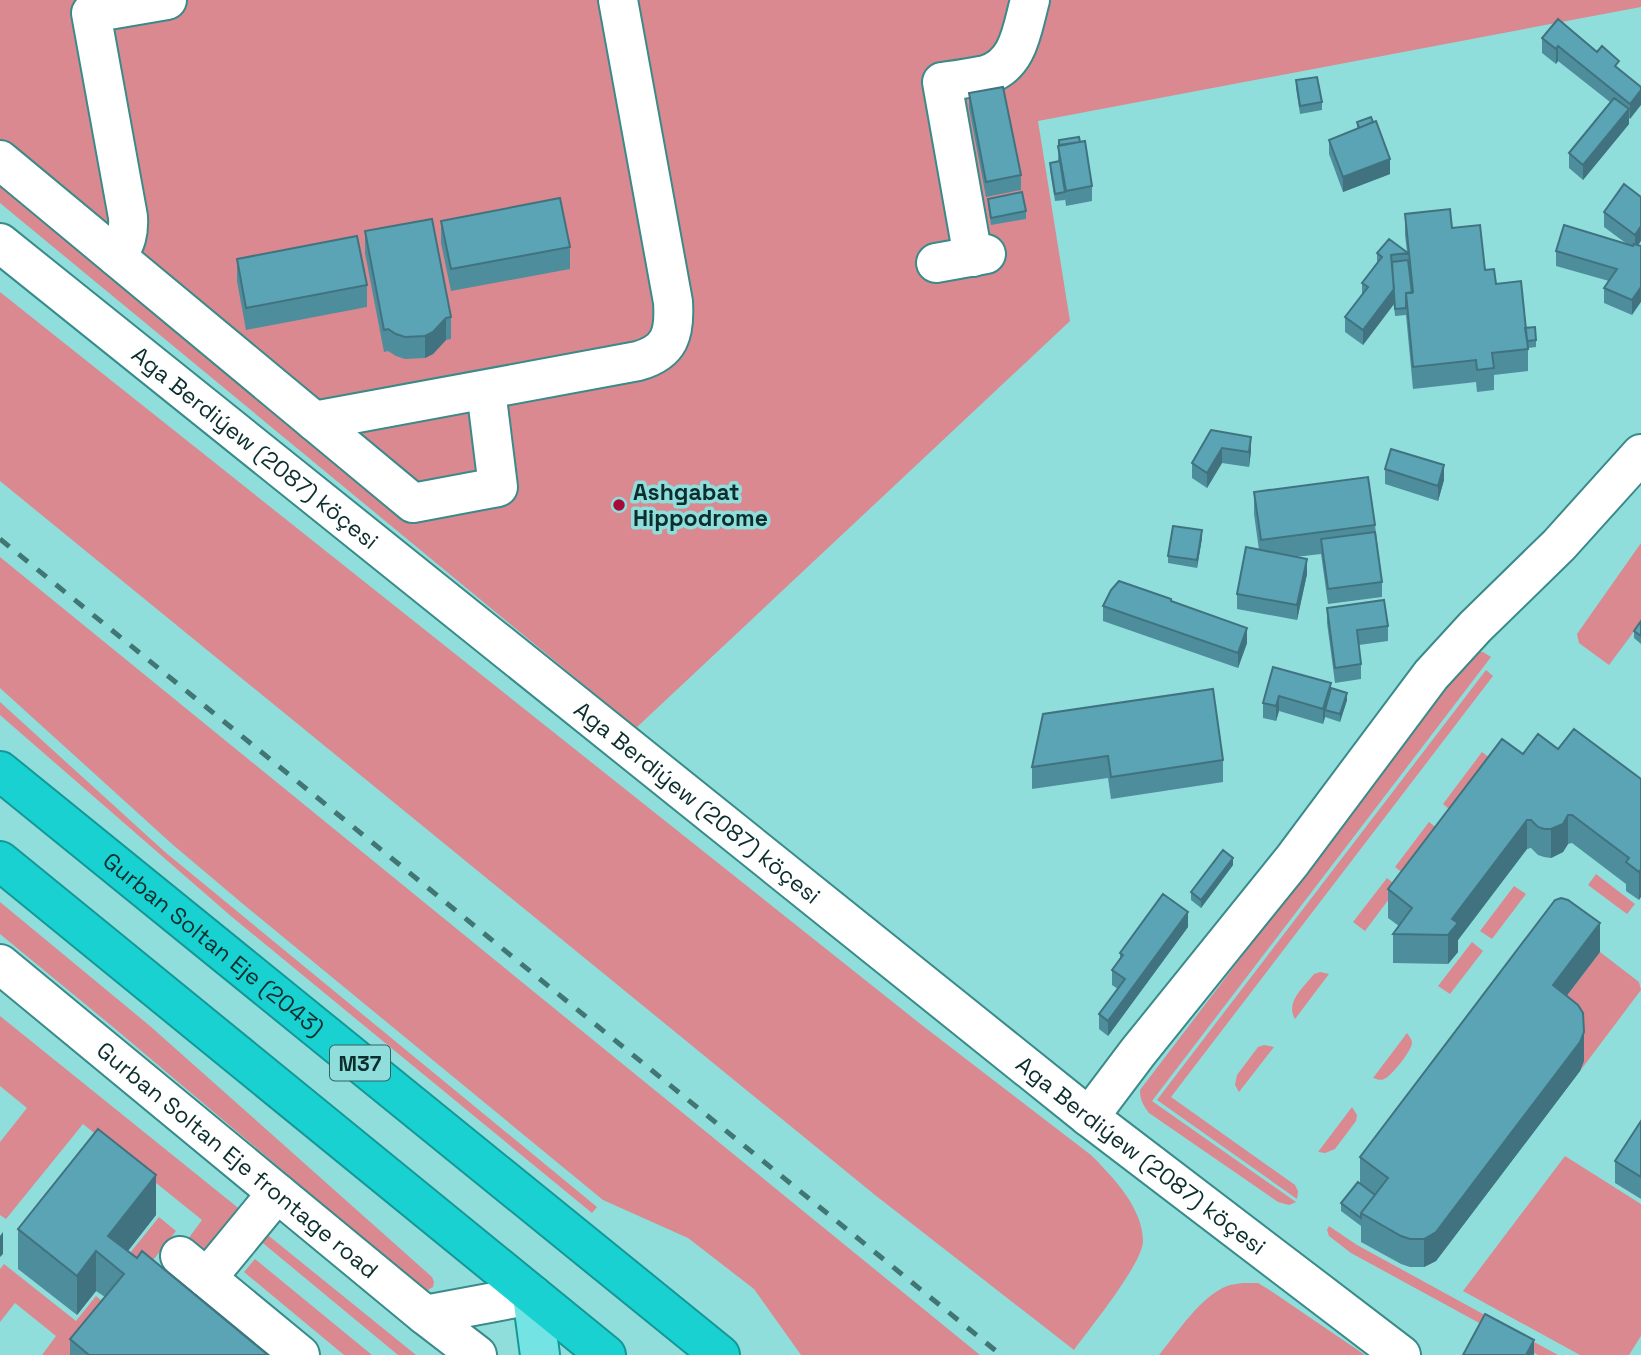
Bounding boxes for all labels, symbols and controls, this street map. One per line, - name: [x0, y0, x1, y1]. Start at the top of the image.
- street label: Aga Berdiýew (2087) köçesi: [126, 340, 384, 556]
- place label: Ashgabat Hippodrome: [633, 477, 768, 533]
- marker: Ashgabat Hippodrome: [611, 497, 627, 513]
- street label: Aga Berdiýew (2087) köçesi: [568, 695, 827, 911]
- street label: Gurban Soltan Eje (2043): [97, 846, 330, 1043]
- street label: Gurban Soltan Eje frontage road: [91, 1035, 384, 1285]
- road number: M37: [330, 1046, 390, 1080]
- street label: Aga Berdiýew (2087) köçesi: [1010, 1049, 1272, 1261]

